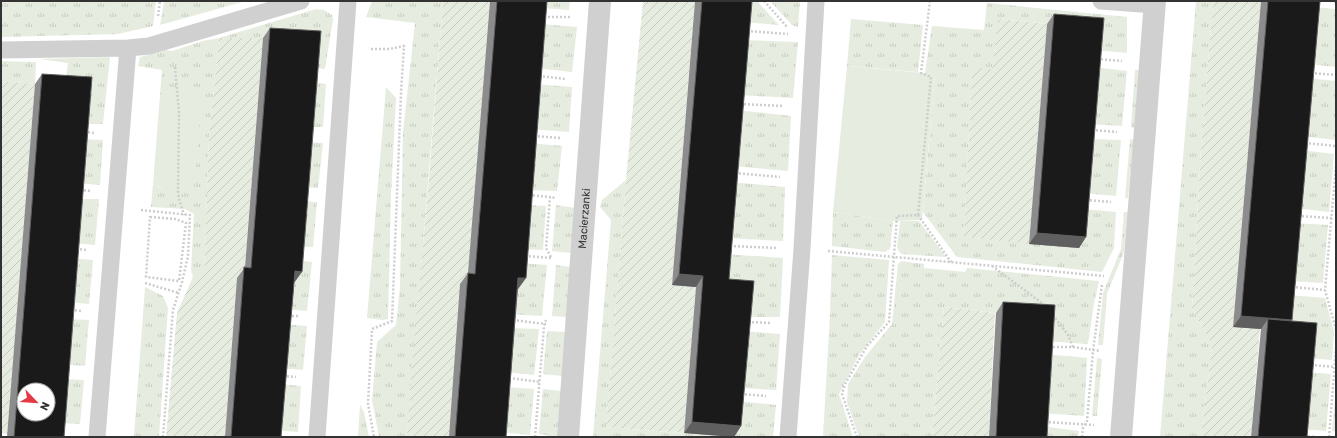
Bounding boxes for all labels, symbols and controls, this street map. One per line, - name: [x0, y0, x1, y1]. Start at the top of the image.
- street label: Macierzanki: [575, 188, 593, 249]
- north arrow: [16, 382, 56, 422]
- text: N: [37, 400, 52, 412]

